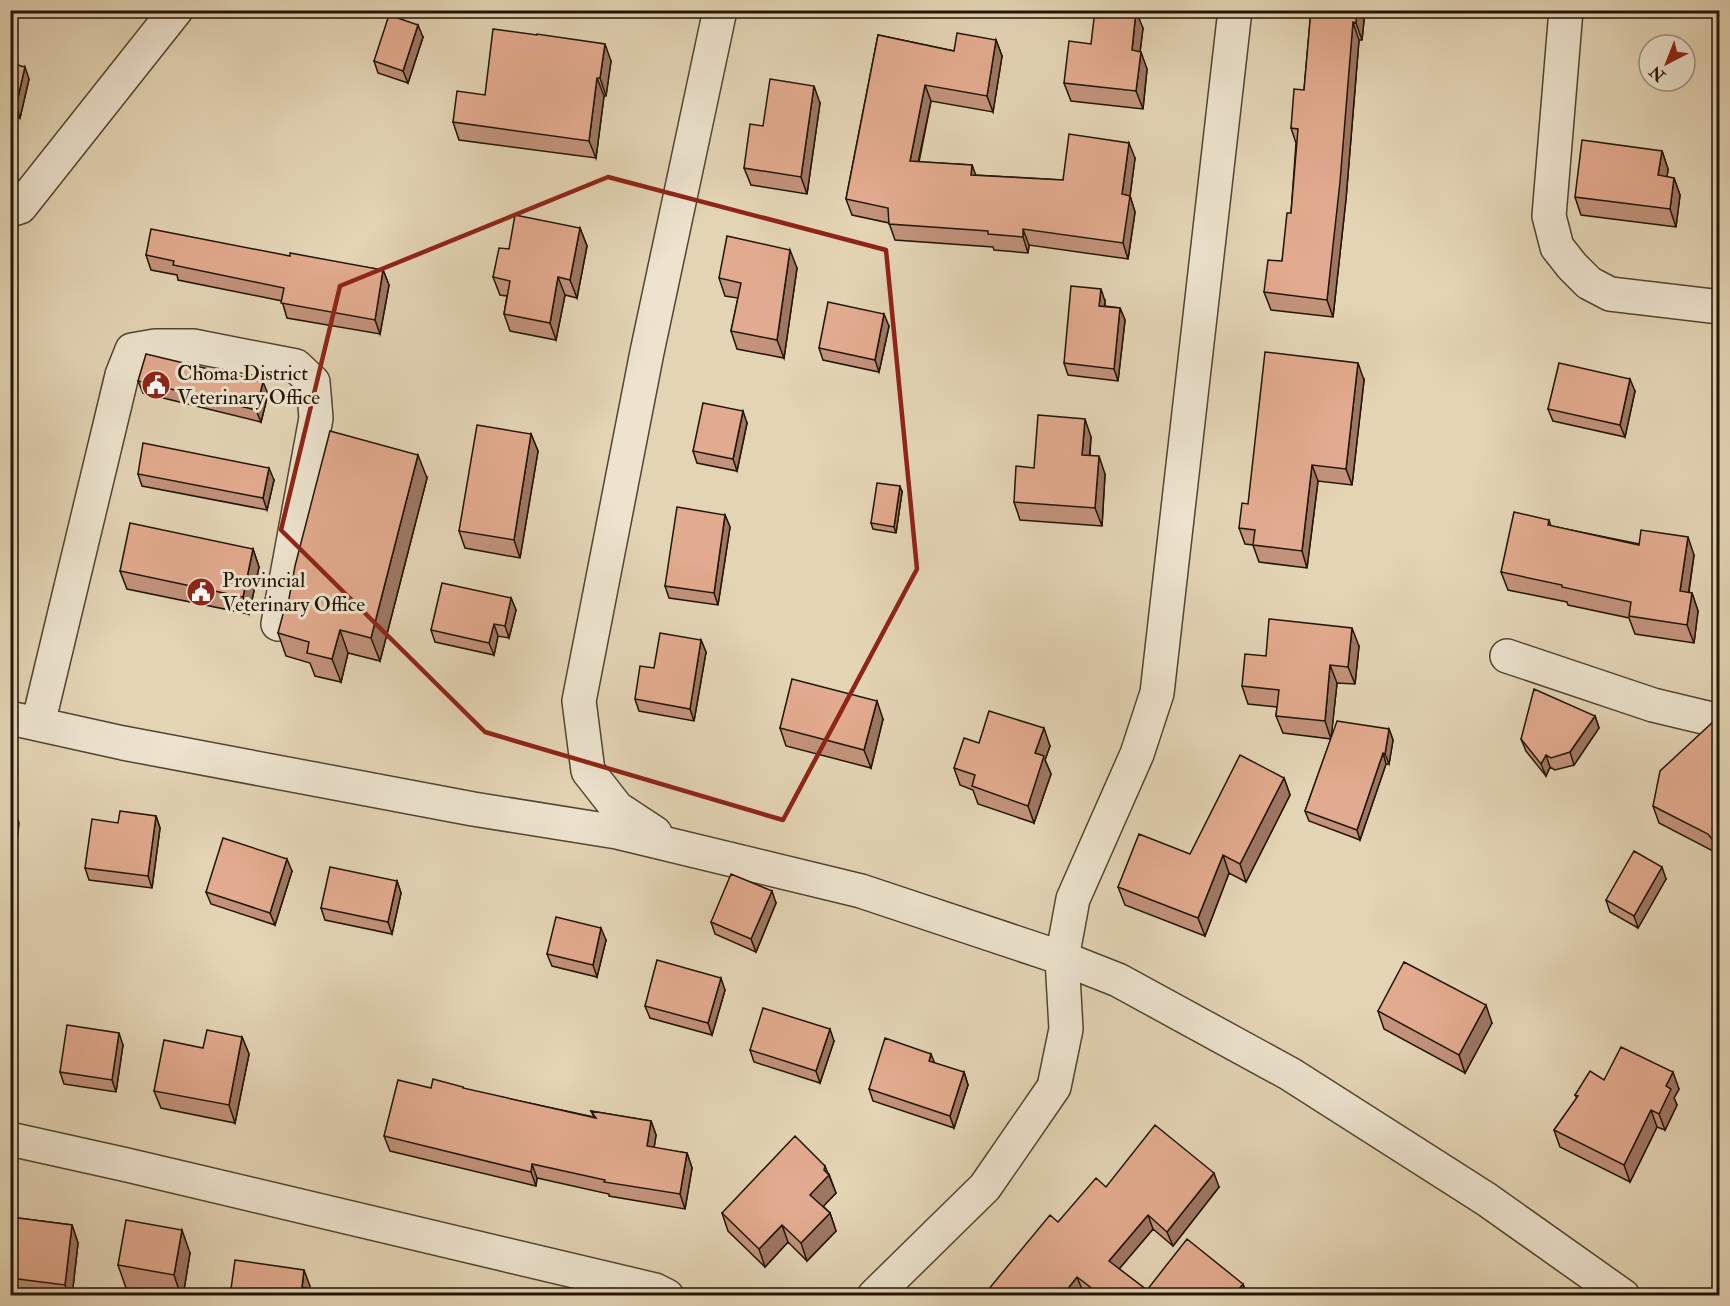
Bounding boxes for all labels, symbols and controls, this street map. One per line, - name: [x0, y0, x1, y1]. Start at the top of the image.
- north arrow: [1637, 33, 1697, 93]
- text: N: [1645, 61, 1670, 86]
- place label: Choma District Veterinary Office: [177, 360, 320, 411]
- public building icon: Choma District Veterinary Office: [140, 369, 172, 401]
- place label: Provincial Veterinary Office: [222, 567, 365, 618]
- public building icon: Provincial Veterinary Office: [185, 576, 217, 608]

